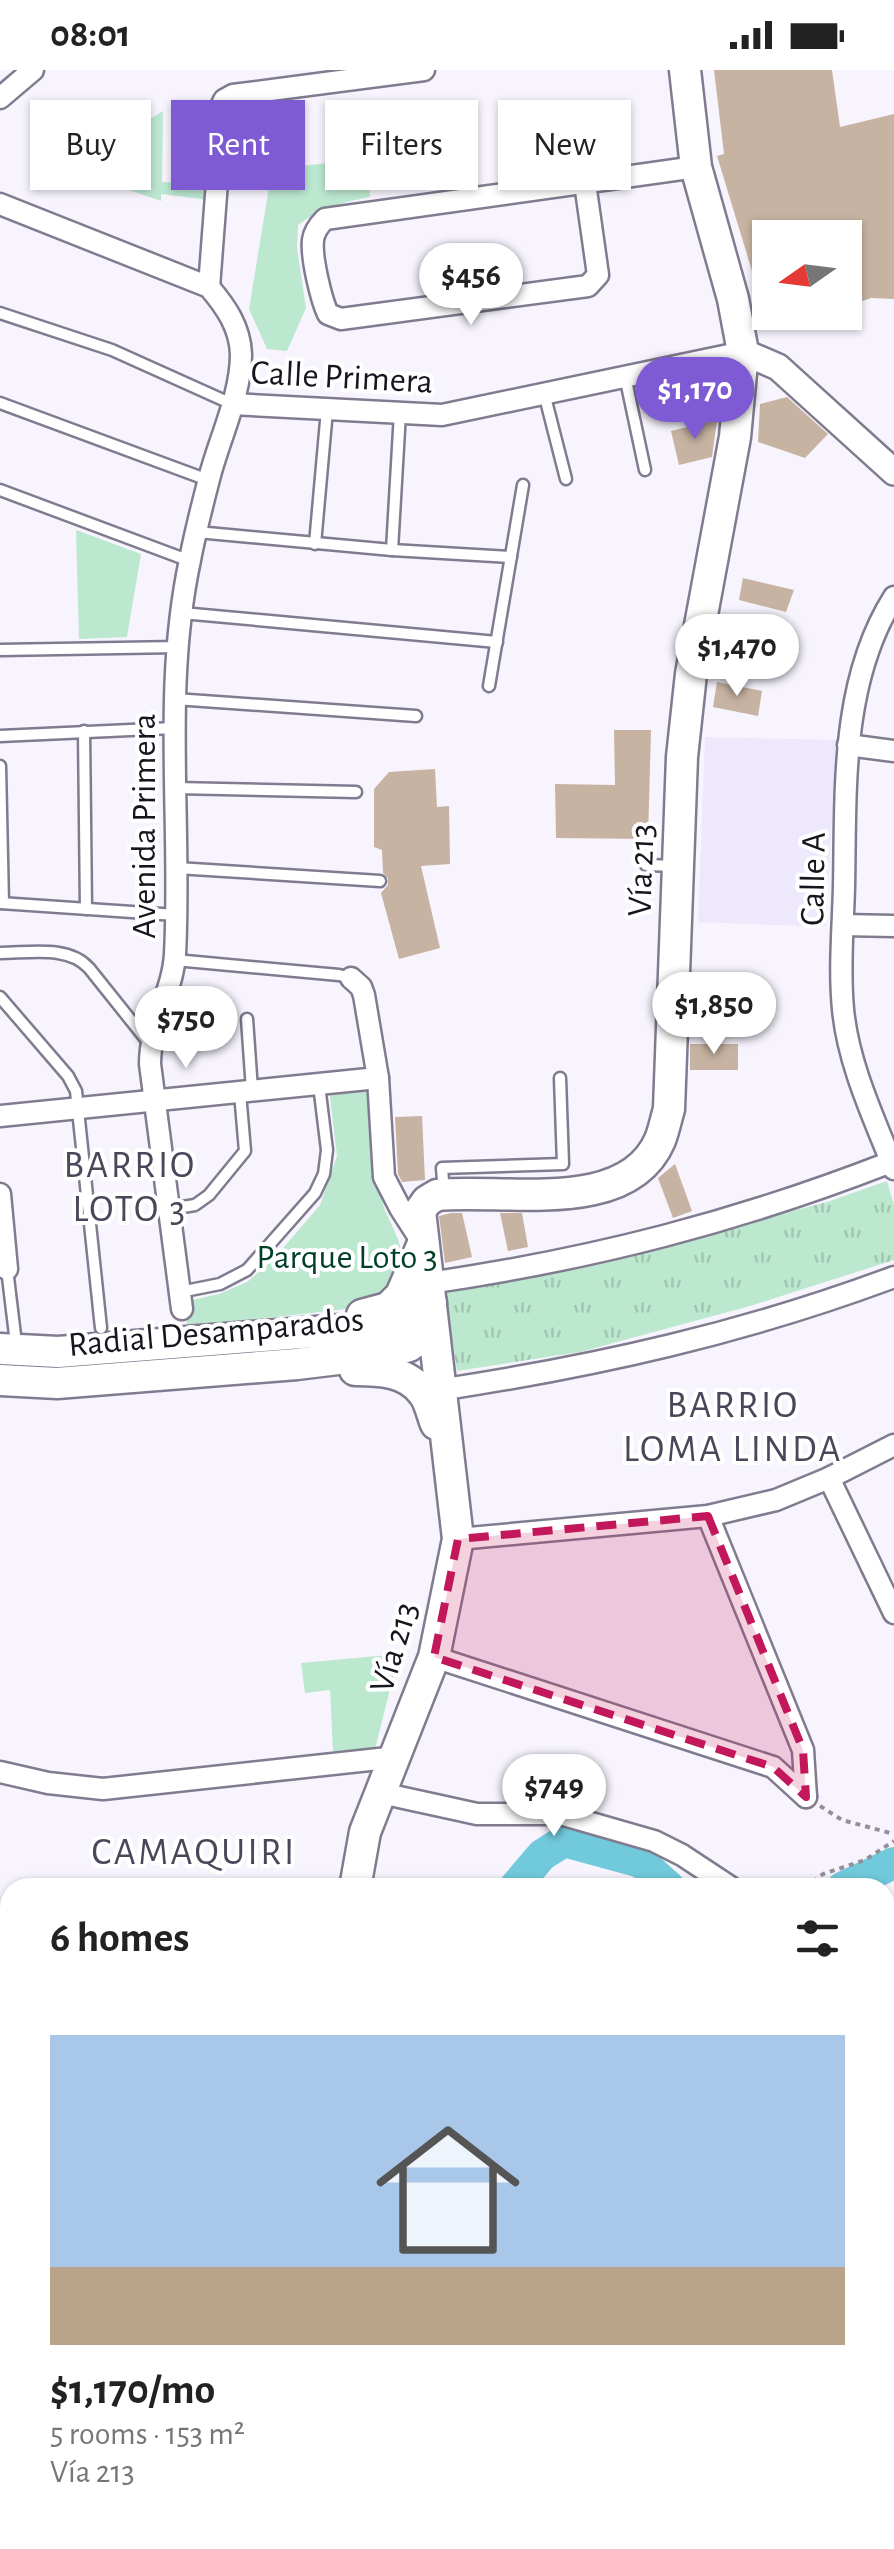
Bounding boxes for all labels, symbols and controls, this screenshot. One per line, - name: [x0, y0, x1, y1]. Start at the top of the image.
- text: 08:01: [50, 16, 131, 54]
- chip: Buy: [30, 100, 151, 190]
- chip: Rent: [171, 100, 305, 190]
- chip: Filters: [325, 100, 478, 190]
- chip: New: [498, 100, 631, 190]
- north arrow: [752, 220, 862, 330]
- map controls: [752, 220, 862, 330]
- pin: $456: [412, 243, 530, 328]
- text: $456: [441, 259, 501, 291]
- street label: Calle Primera: [250, 355, 434, 400]
- pin: $1,170: [614, 357, 776, 442]
- text: $1,170: [657, 373, 733, 405]
- pin: $1,470: [656, 614, 818, 699]
- text: $1,470: [697, 630, 777, 662]
- street label: Avenida Primera: [127, 713, 162, 939]
- street label: Vía 213: [622, 823, 661, 917]
- street label: Calle A: [795, 832, 832, 926]
- pin: $1,850: [633, 972, 795, 1057]
- pin: $750: [127, 986, 245, 1071]
- text: $1,850: [674, 988, 754, 1020]
- text: $750: [157, 1002, 215, 1034]
- district label: BARRIO LOTO 3: [63, 1147, 197, 1229]
- park label: Parque Loto 3: [256, 1240, 438, 1275]
- street label: Radial Desamparados: [67, 1302, 365, 1363]
- district label: BARRIO LOMA LINDA: [623, 1387, 843, 1469]
- street label: Vía 213: [364, 1598, 425, 1697]
- pin: $749: [495, 1754, 613, 1839]
- text: $749: [524, 1770, 584, 1802]
- district label: CAMAQUIRI: [91, 1834, 297, 1872]
- icon: filters: [790, 1911, 845, 1966]
- text: 6 homes: [50, 1917, 189, 1959]
- icon: home: [358, 2100, 538, 2280]
- text: $1,170/mo: [50, 2369, 215, 2411]
- text: 5 rooms · 153 m²: [50, 2418, 245, 2450]
- text: Vía 213: [50, 2456, 135, 2488]

